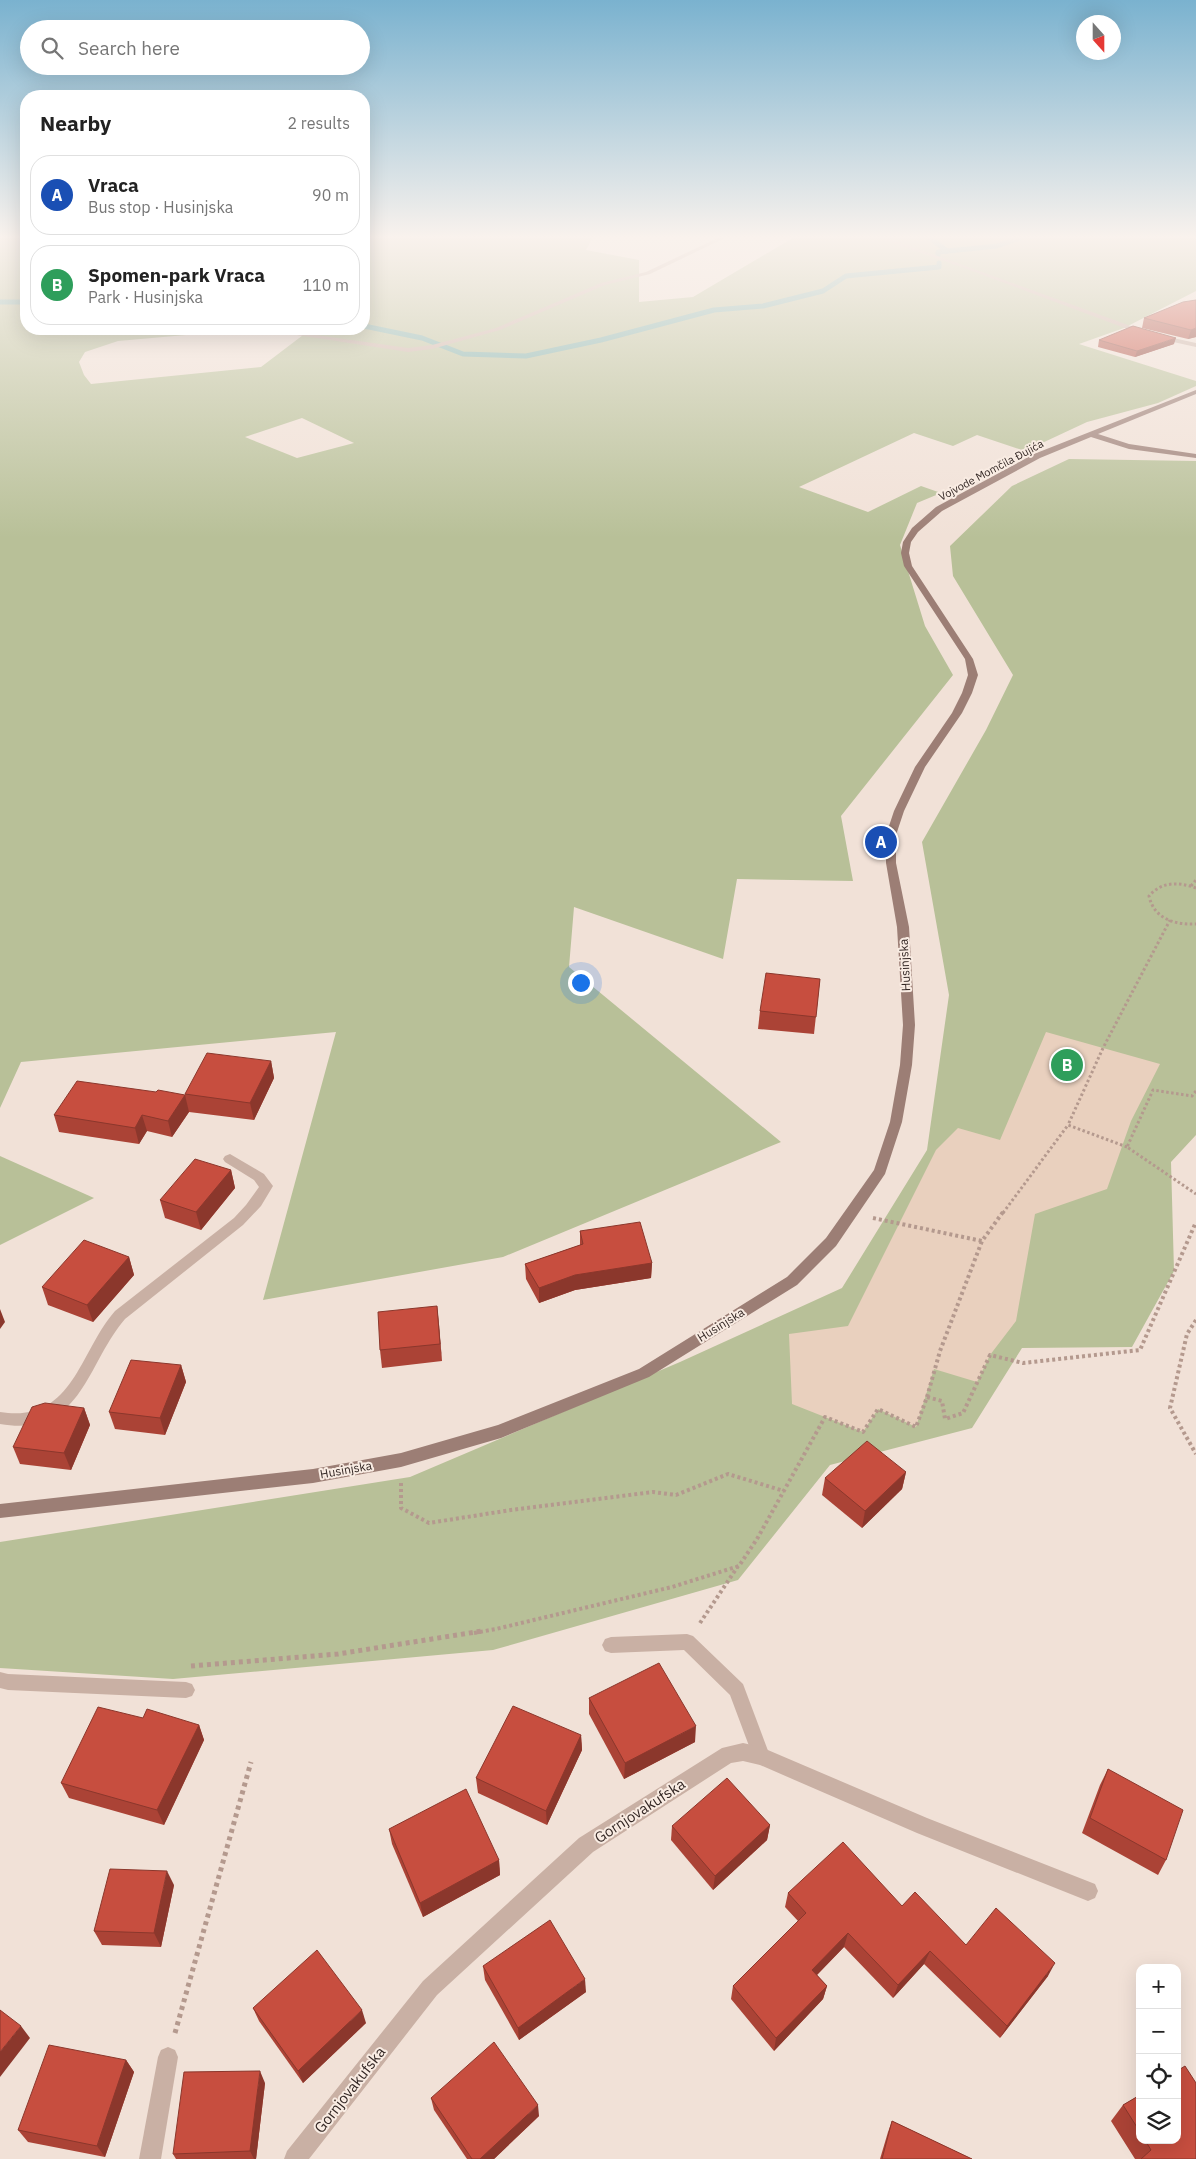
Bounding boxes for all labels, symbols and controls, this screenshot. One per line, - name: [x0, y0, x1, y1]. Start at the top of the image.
- north arrow: [1076, 15, 1121, 60]
- search box: [20, 20, 370, 75]
- icon: search: [38, 34, 66, 62]
- text: Search here: [78, 36, 180, 60]
- text: Nearby: [40, 109, 111, 137]
- text: 2 results: [287, 113, 350, 133]
- text: Vraca: [88, 173, 139, 197]
- text: A: [52, 185, 62, 205]
- text: 90 m: [312, 185, 349, 205]
- text: Bus stop · Husinjska: [88, 197, 233, 217]
- text: Spomen-park Vraca: [88, 263, 265, 287]
- text: B: [52, 275, 62, 295]
- text: 110 m: [302, 275, 349, 295]
- text: Park · Husinjska: [88, 287, 203, 307]
- street label: Vojvode Momčila Đujića: [936, 436, 1046, 504]
- pin: A: [865, 823, 897, 861]
- street label: Husinjska: [896, 938, 913, 992]
- your location: [568, 970, 594, 996]
- pin: B: [1051, 1046, 1083, 1084]
- street label: Husinjska: [695, 1304, 747, 1345]
- street label: Husinjska: [319, 1457, 374, 1481]
- street label: Gornjovakufska: [591, 1774, 689, 1847]
- map controls: [1136, 1964, 1181, 2144]
- button: +: [1136, 1964, 1181, 2009]
- button: −: [1136, 2009, 1181, 2054]
- street label: Gornjovakufska: [310, 2043, 389, 2137]
- button: locate: [1136, 2054, 1181, 2099]
- button: layers: [1136, 2099, 1181, 2144]

